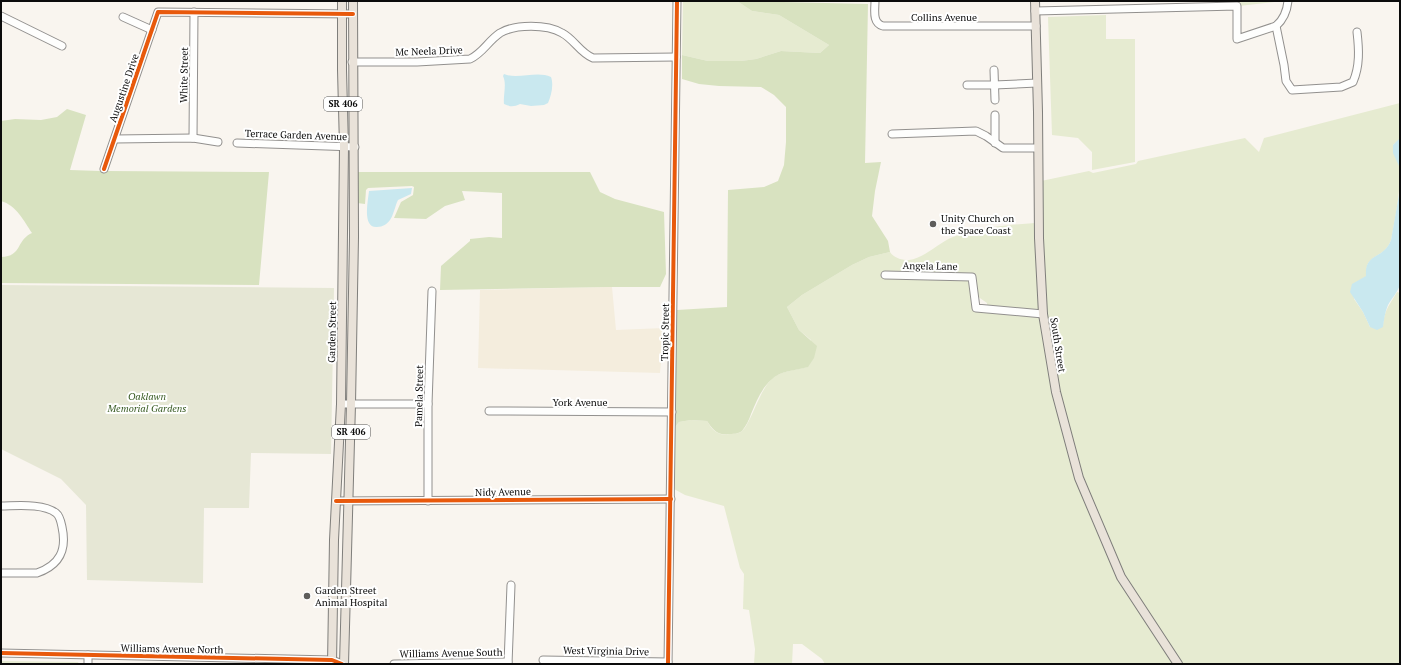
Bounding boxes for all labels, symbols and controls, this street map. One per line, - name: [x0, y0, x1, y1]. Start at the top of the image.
- street label: Collins Avenue: [911, 11, 977, 24]
- street label: Mc Neela Drive: [395, 43, 463, 59]
- street label: White Street: [177, 47, 191, 103]
- street label: Augustine Drive: [106, 52, 142, 124]
- road number: SR 406: [324, 97, 362, 111]
- street label: Terrace Garden Avenue: [245, 127, 347, 143]
- place label: Unity Church on the Space Coast: [941, 212, 1014, 237]
- marker: Unity Church on the Space Coast: [928, 219, 938, 229]
- street label: Angela Lane: [902, 259, 958, 273]
- street label: Garden Street: [325, 301, 339, 363]
- street label: Tropic Street: [658, 303, 672, 361]
- street label: South Street: [1047, 317, 1069, 374]
- street label: Pamela Street: [412, 365, 426, 427]
- park label: Oaklawn Memorial Gardens: [107, 390, 186, 415]
- street label: York Avenue: [552, 396, 608, 409]
- road number: SR 406: [332, 425, 370, 439]
- street label: Nidy Avenue: [475, 485, 531, 499]
- place label: Garden Street Animal Hospital: [315, 584, 387, 609]
- marker: Garden Street Animal Hospital: [302, 591, 312, 601]
- street label: Williams Avenue North: [120, 642, 224, 656]
- street label: West Virginia Drive: [563, 644, 649, 658]
- street label: Williams Avenue South: [399, 646, 503, 660]

